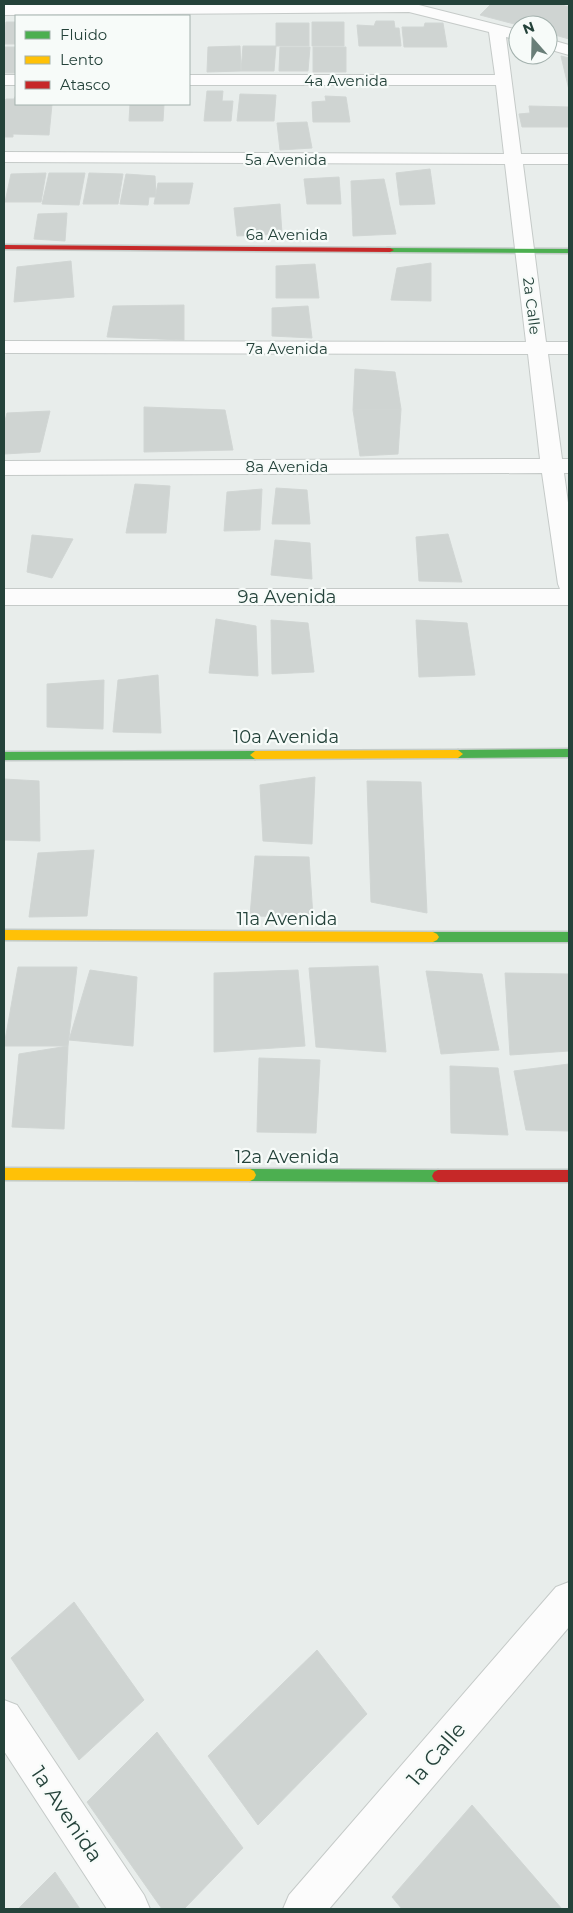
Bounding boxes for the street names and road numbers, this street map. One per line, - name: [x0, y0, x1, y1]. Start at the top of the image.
- street label: 4a Avenida: [304, 71, 388, 90]
- street label: 5a Avenida: [245, 150, 327, 169]
- street label: 6a Avenida: [246, 225, 328, 244]
- street label: 2a Calle: [519, 276, 545, 336]
- street label: 7a Avenida: [246, 339, 328, 358]
- street label: 8a Avenida: [246, 457, 328, 476]
- street label: 9a Avenida: [238, 586, 336, 608]
- street label: 10a Avenida: [233, 726, 339, 748]
- street label: 11a Avenida: [237, 908, 337, 930]
- street label: 12a Avenida: [235, 1146, 339, 1168]
- street label: 1a Calle: [401, 1717, 471, 1791]
- street label: 1a Avenida: [26, 1761, 108, 1867]

